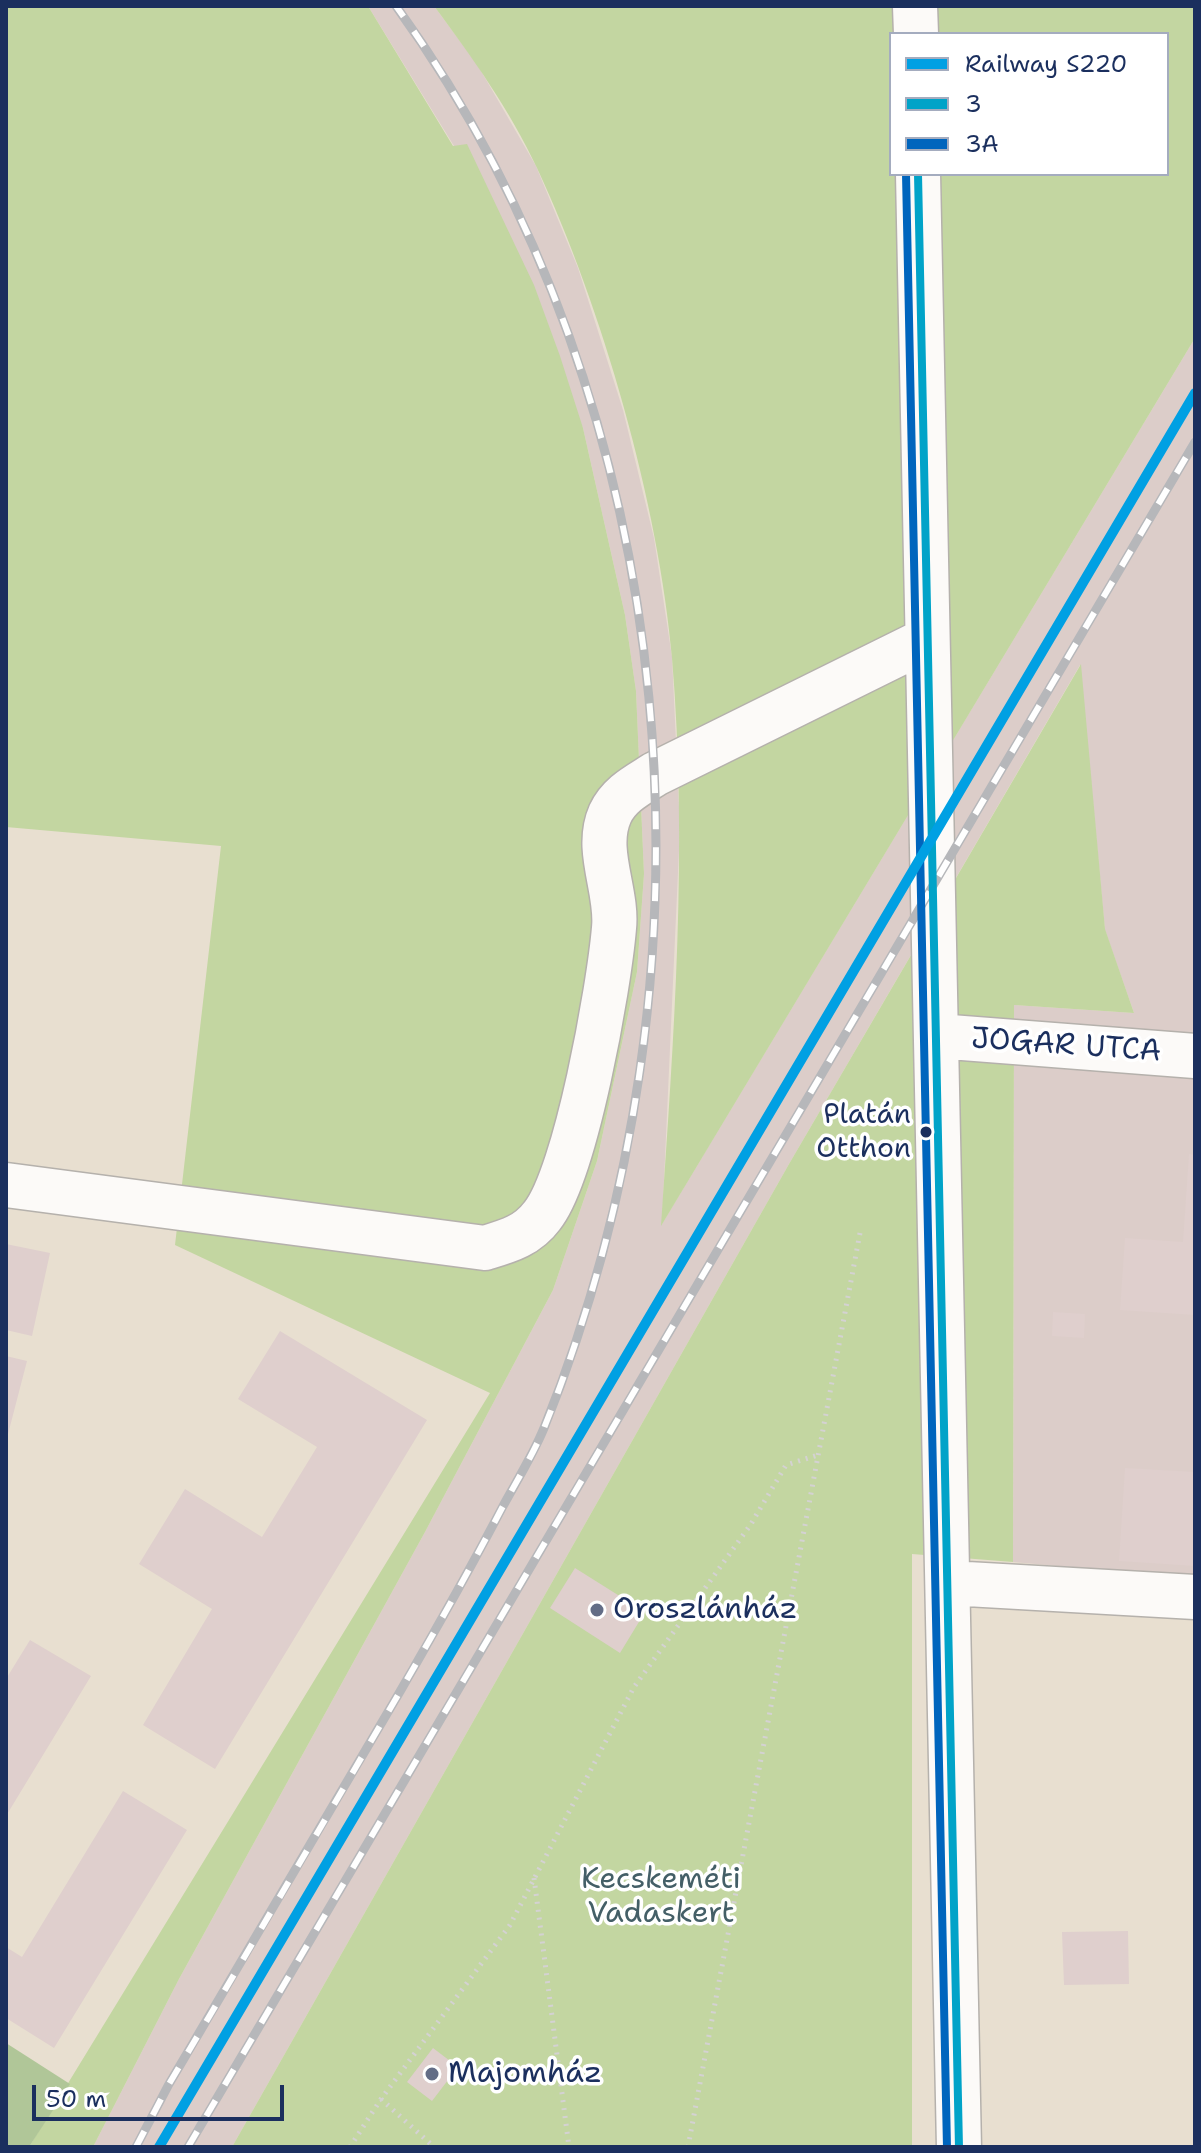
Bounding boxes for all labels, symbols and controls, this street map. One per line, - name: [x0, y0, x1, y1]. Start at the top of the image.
- legend: [889, 32, 1169, 176]
- text: Railway S220: [965, 48, 1127, 80]
- text: 3: [965, 88, 982, 120]
- text: 3A: [965, 128, 999, 160]
- street label: JOGAR UTCA: [970, 1021, 1162, 1071]
- place label: Platán Otthon: [816, 1099, 911, 1165]
- marker: Platán Otthon: [918, 1124, 934, 1140]
- place label: Oroszlánház: [613, 1592, 797, 1628]
- marker: Oroszlánház: [588, 1601, 606, 1619]
- park label: Kecskeméti Vadaskert: [581, 1862, 741, 1932]
- place label: Majomház: [448, 2056, 602, 2092]
- marker: Majomház: [423, 2065, 441, 2083]
- scale bar: [36, 2069, 288, 2119]
- text: 50 m: [46, 2083, 106, 2115]

